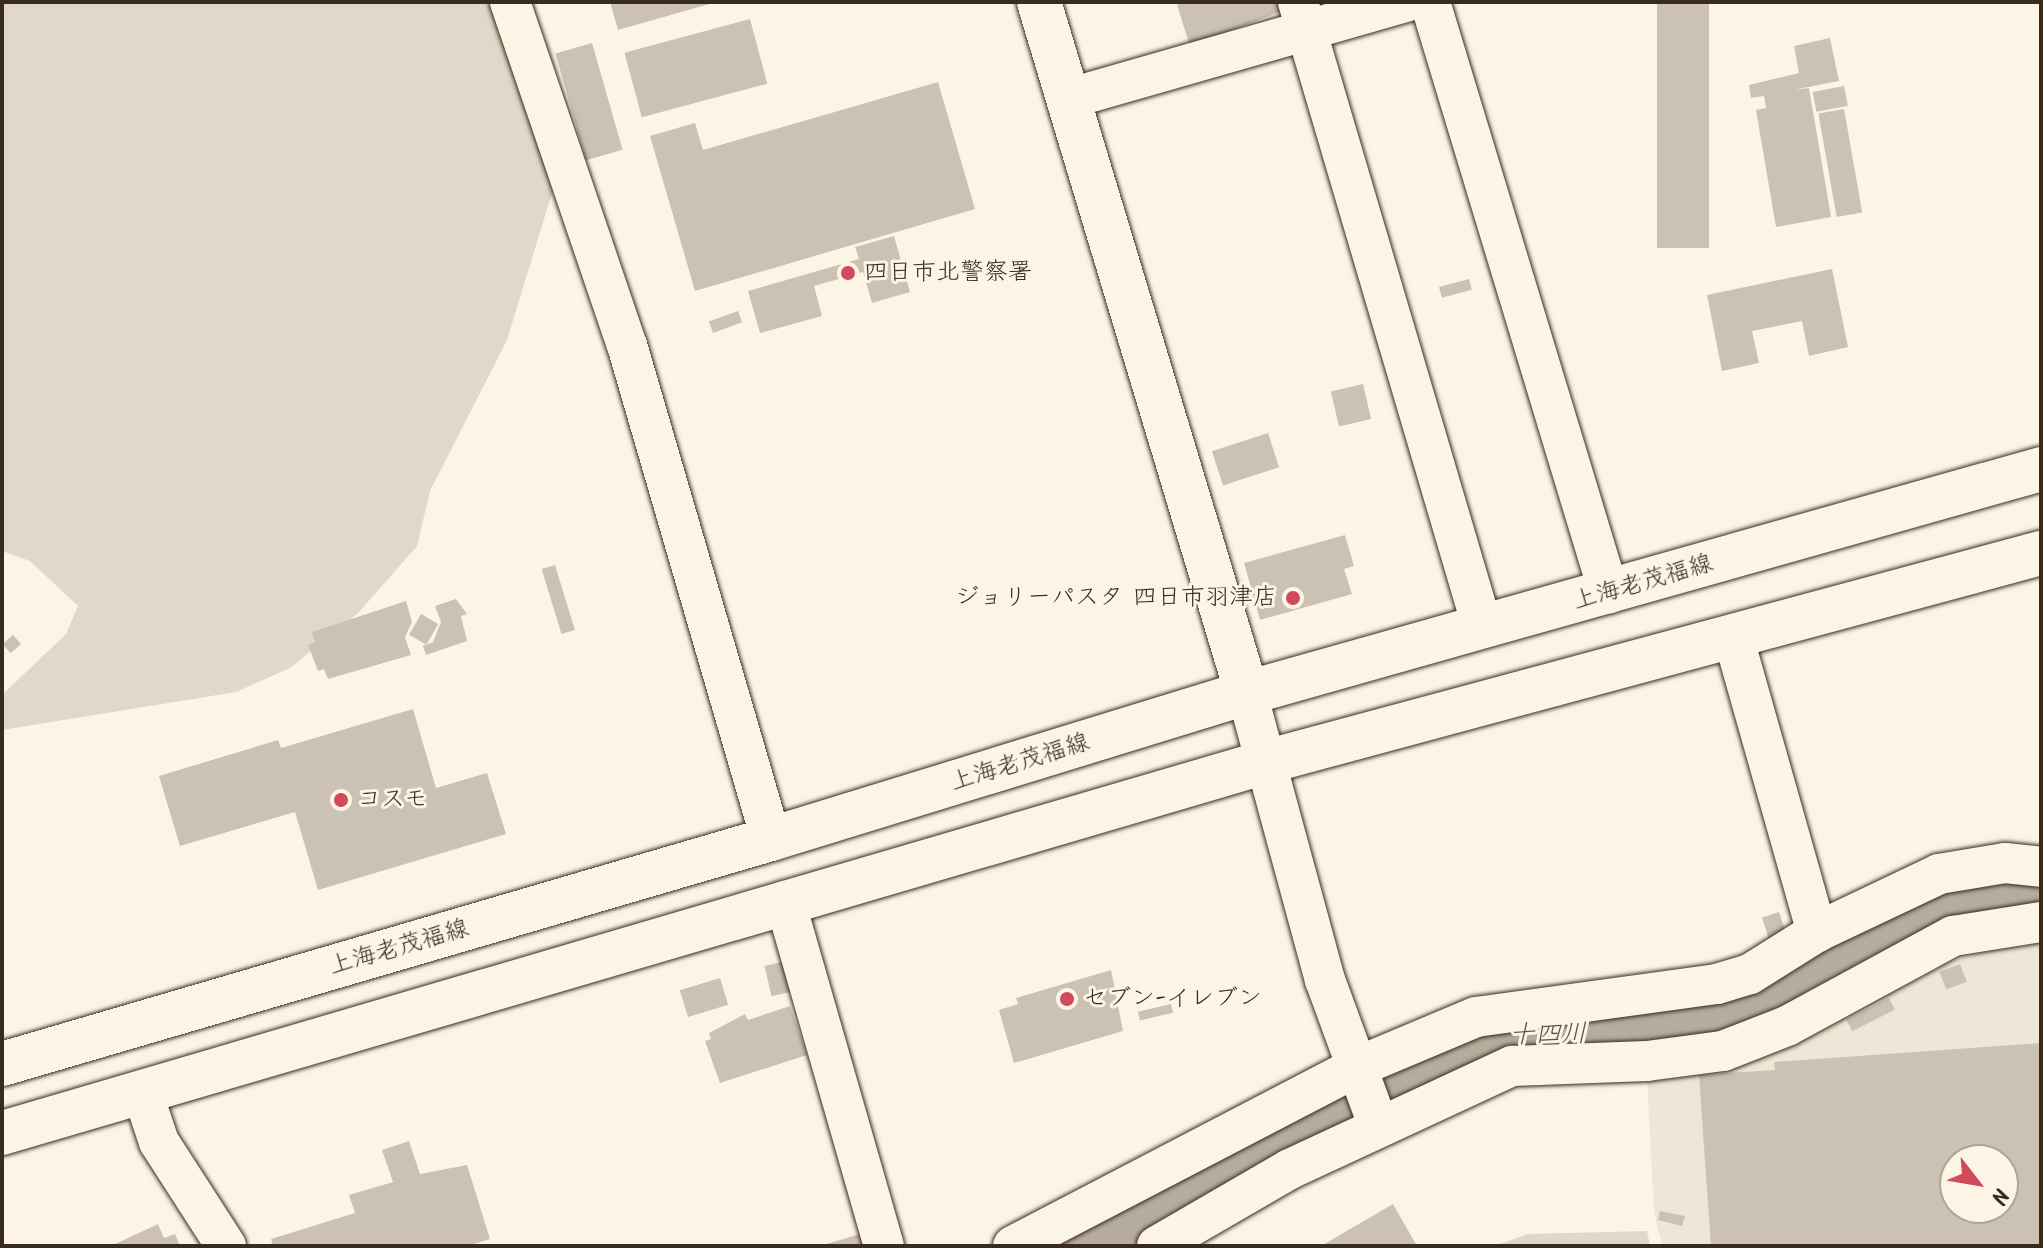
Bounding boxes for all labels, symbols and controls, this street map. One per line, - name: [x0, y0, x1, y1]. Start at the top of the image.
- place label: 四日市北警察署: [864, 259, 1032, 287]
- marker: 四日市北警察署: [839, 264, 857, 282]
- street label: 上海老茂福線: [1570, 549, 1716, 617]
- place label: ジョリーパスタ 四日市羽津店: [955, 584, 1277, 612]
- marker: ジョリーパスタ 四日市羽津店: [1284, 589, 1302, 607]
- street label: 上海老茂福線: [947, 728, 1093, 798]
- place label: コスモ: [357, 786, 429, 814]
- marker: コスモ: [332, 791, 350, 809]
- street label: 上海老茂福線: [326, 914, 472, 982]
- place label: セブン-イレブン: [1083, 985, 1262, 1013]
- marker: セブン-イレブン: [1058, 990, 1076, 1008]
- water label: 十四川: [1509, 1020, 1587, 1052]
- north arrow: [1939, 1144, 2019, 1224]
- text: N: [1980, 1181, 2017, 1211]

